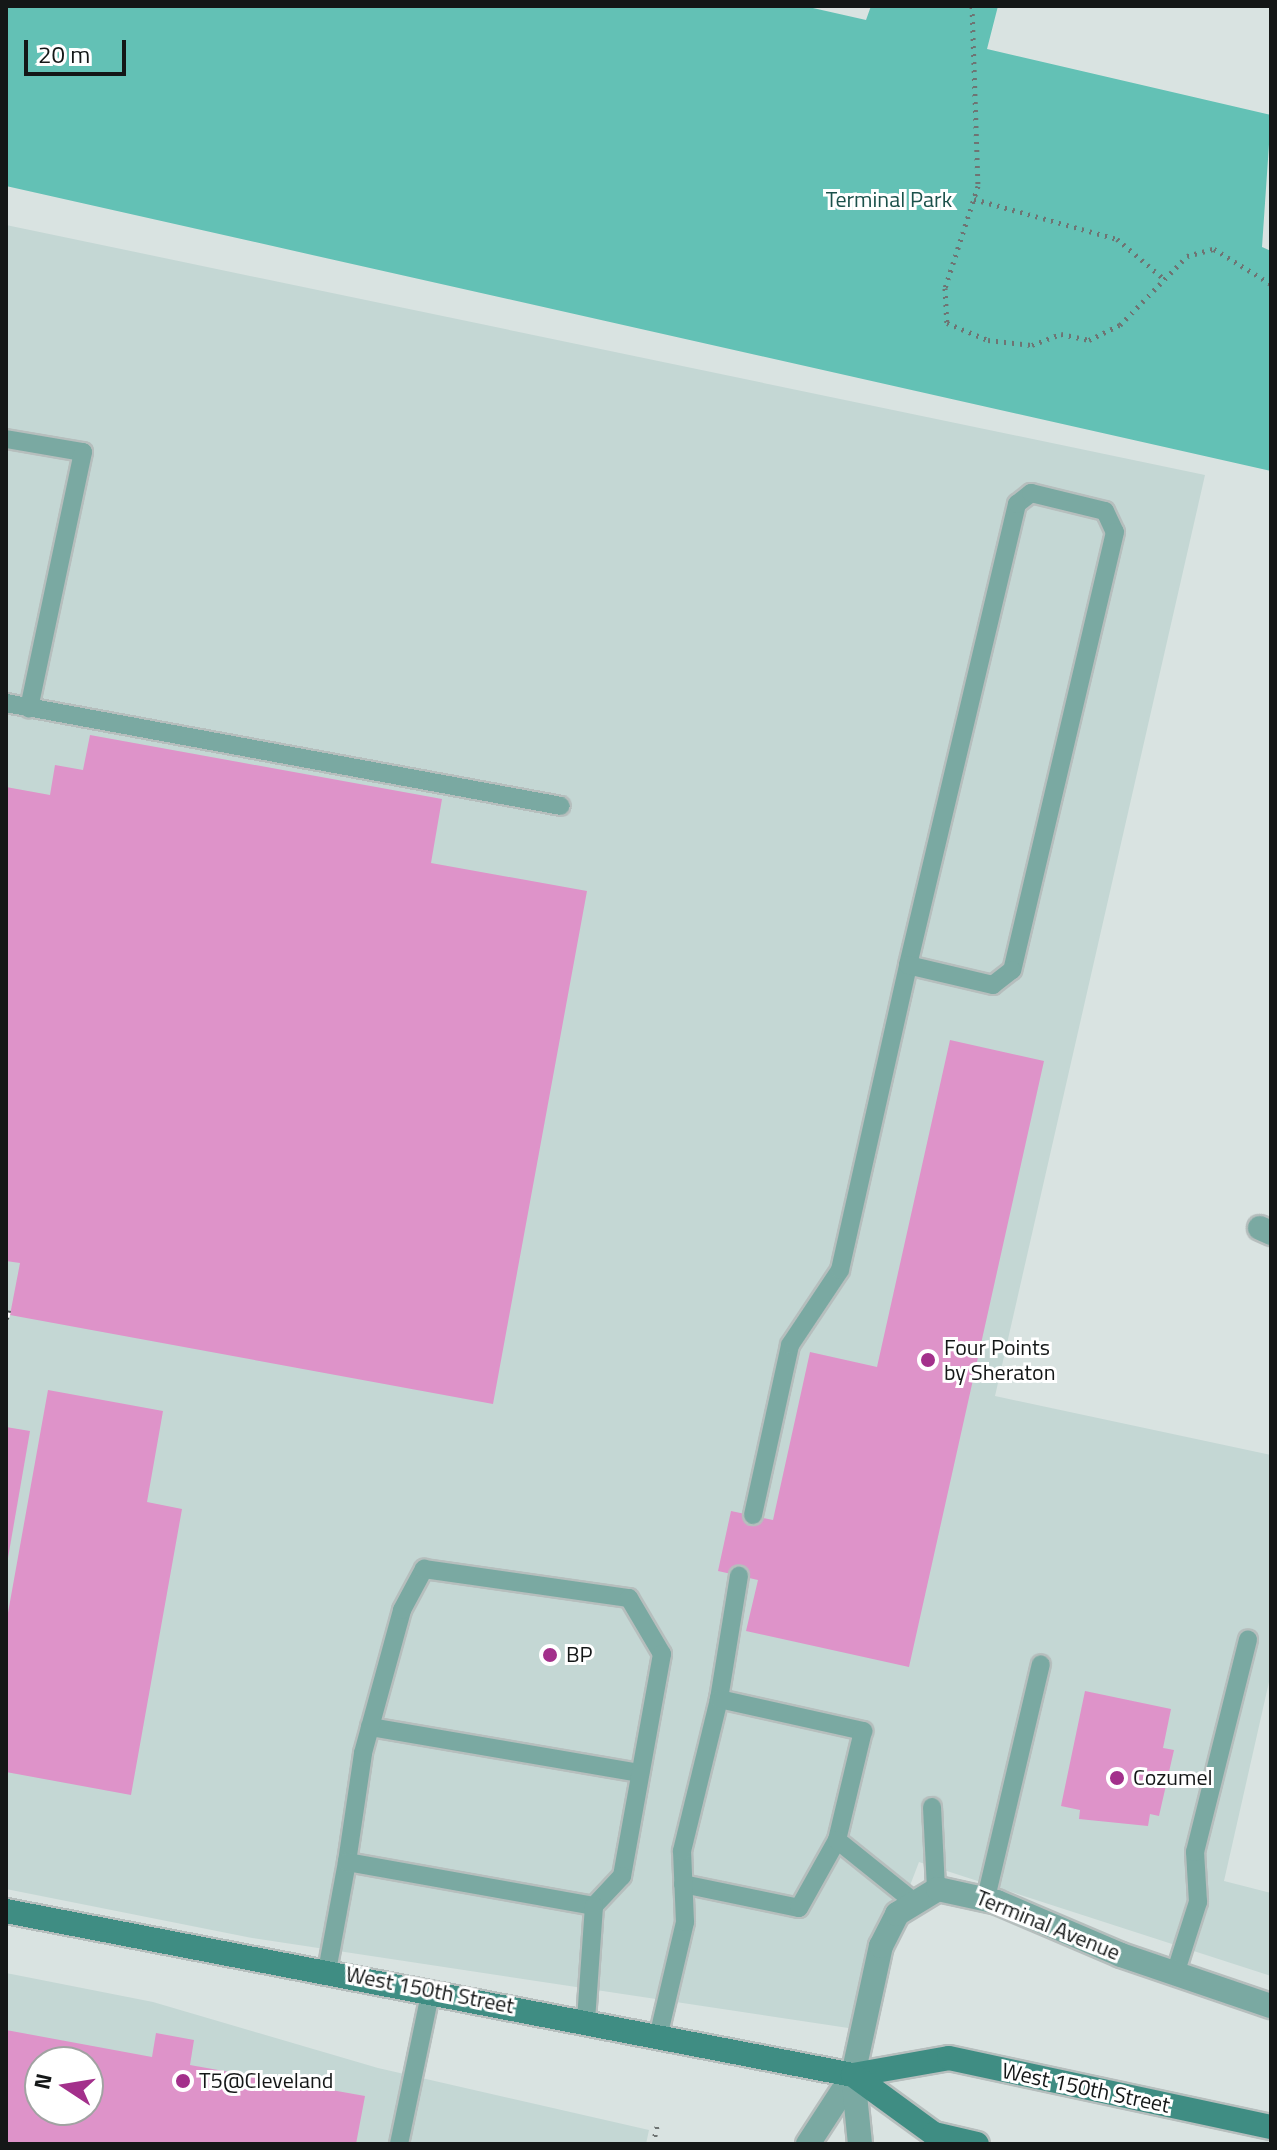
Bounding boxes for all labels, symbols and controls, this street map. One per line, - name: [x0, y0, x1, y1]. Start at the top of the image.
- scale bar: [28, 24, 130, 74]
- text: 20 m: [38, 36, 90, 72]
- park label: Terminal Park: [826, 187, 952, 213]
- place label: Four Points by Sheraton: [944, 1334, 1055, 1386]
- marker: Four Points by Sheraton: [919, 1351, 937, 1369]
- place label: BP: [566, 1642, 593, 1668]
- marker: BP: [541, 1646, 559, 1664]
- place label: Cozumel: [1133, 1765, 1213, 1791]
- marker: Cozumel: [1108, 1769, 1126, 1787]
- street label: Terminal Avenue: [972, 1884, 1124, 1966]
- street label: West 150th Street: [344, 1961, 516, 2019]
- north arrow: [24, 2046, 104, 2126]
- street label: West 150th Street: [1000, 2057, 1172, 2119]
- place label: T5@Cleveland: [199, 2068, 333, 2094]
- text: N: [24, 2070, 61, 2092]
- marker: T5@Cleveland: [174, 2072, 192, 2090]

